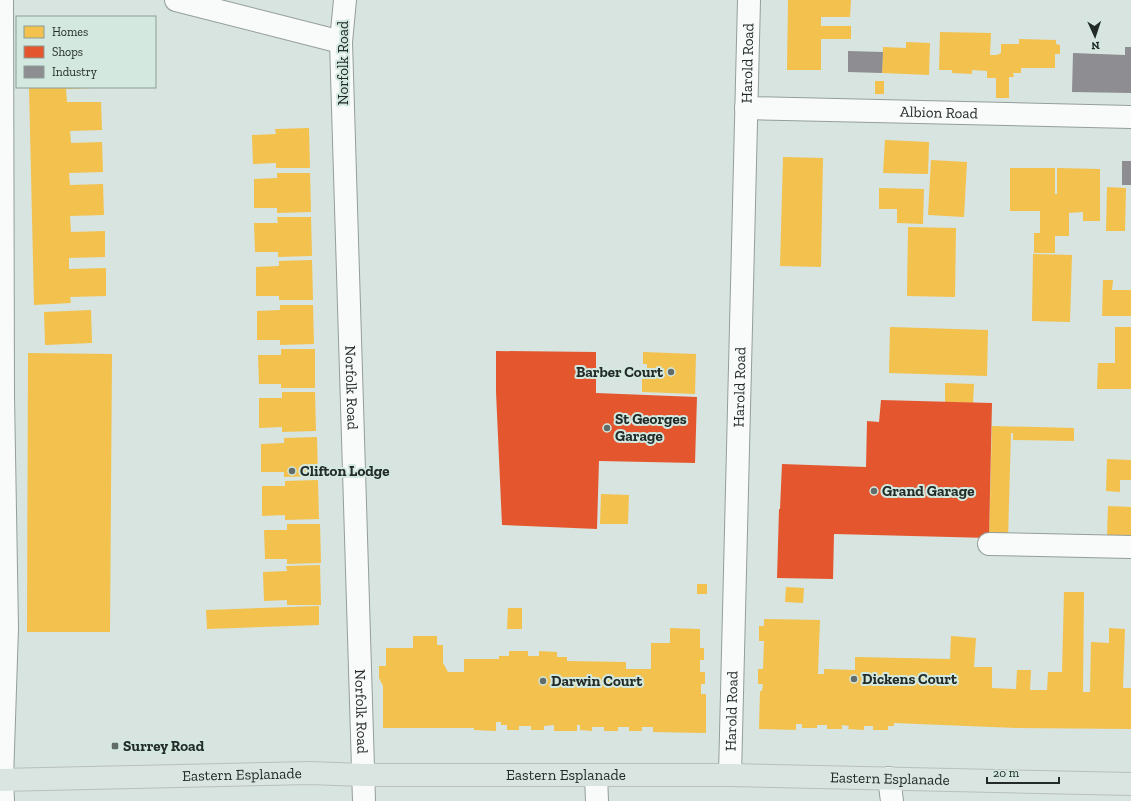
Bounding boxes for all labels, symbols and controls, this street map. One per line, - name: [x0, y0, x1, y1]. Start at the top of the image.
- legend: [16, 16, 156, 88]
- north arrow: [1075, 16, 1115, 56]
- street label: Norfolk Road: [334, 20, 352, 105]
- street label: Harold Road: [737, 22, 757, 104]
- text: Homes: [52, 25, 88, 39]
- text: N: [1090, 39, 1100, 52]
- text: Shops: [52, 45, 83, 59]
- text: Industry: [52, 65, 98, 79]
- street label: Albion Road: [900, 103, 979, 122]
- street label: Norfolk Road: [341, 345, 362, 431]
- street label: Harold Road: [730, 346, 750, 428]
- place label: Barber Court: [576, 363, 664, 381]
- marker: Barber Court: [666, 367, 676, 377]
- place label: St Georges Garage: [615, 410, 687, 445]
- marker: St Georges Garage: [602, 423, 612, 433]
- place label: Clifton Lodge: [300, 462, 390, 480]
- marker: Clifton Lodge: [287, 466, 297, 476]
- place label: Grand Garage: [882, 482, 974, 500]
- marker: Grand Garage: [869, 486, 879, 496]
- street label: Norfolk Road: [351, 669, 372, 755]
- street label: Harold Road: [722, 670, 742, 751]
- place label: Dickens Court: [862, 670, 958, 688]
- place label: Darwin Court: [551, 672, 643, 690]
- marker: Dickens Court: [849, 674, 859, 684]
- marker: Darwin Court: [538, 676, 548, 686]
- place label: Surrey Road: [123, 737, 205, 755]
- marker: Surrey Road: [110, 741, 120, 751]
- scale bar: [987, 759, 1059, 785]
- street label: Eastern Esplanade: [182, 764, 302, 785]
- street label: Eastern Esplanade: [506, 766, 626, 784]
- text: 20 m: [993, 766, 1020, 780]
- street label: Eastern Esplanade: [830, 768, 950, 789]

